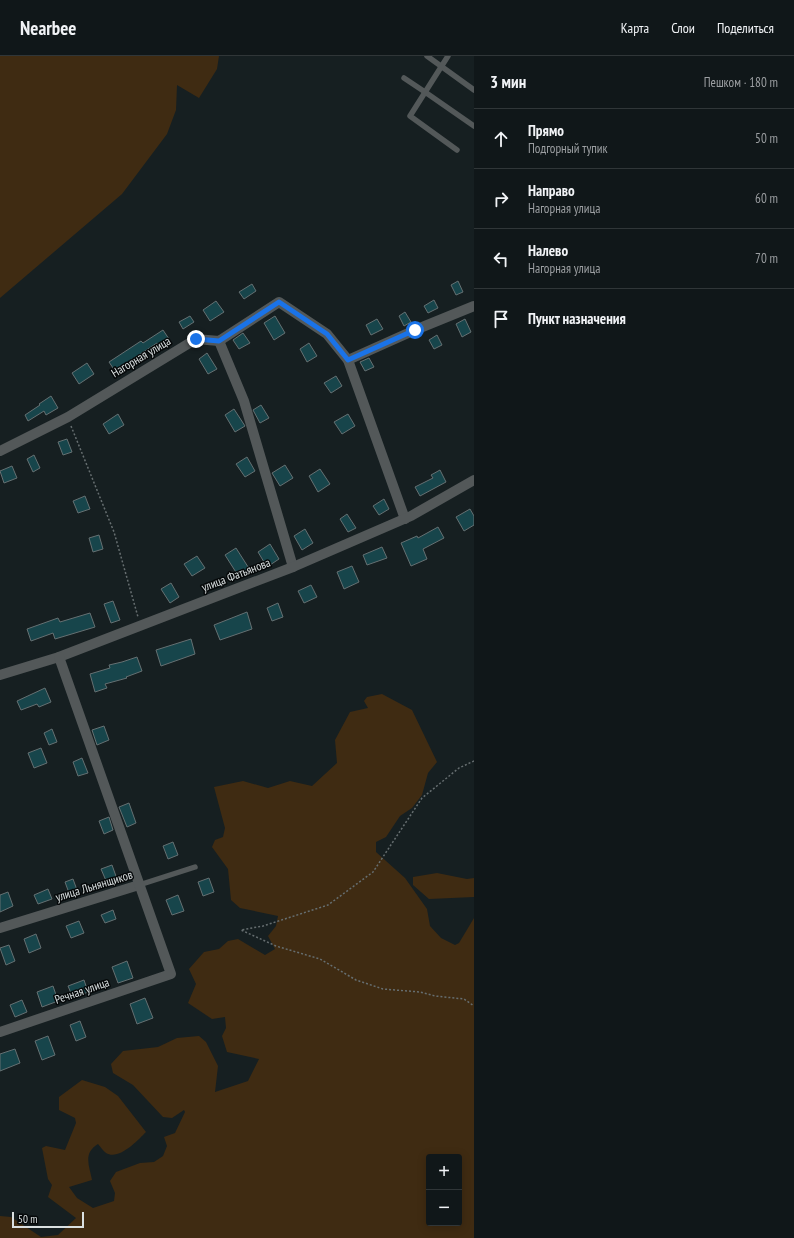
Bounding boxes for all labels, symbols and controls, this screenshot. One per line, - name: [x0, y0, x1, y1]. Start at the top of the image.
- text: Nearbee: [20, 16, 77, 40]
- text: Карта: [621, 19, 649, 37]
- text: Слои: [671, 19, 695, 37]
- text: Поделиться: [717, 19, 774, 37]
- text: 3 мин: [490, 71, 526, 93]
- text: Пешком · 180 m: [704, 74, 778, 91]
- text: Прямо: [528, 121, 564, 140]
- icon: ahead: [490, 128, 512, 150]
- text: 50 m: [755, 130, 778, 147]
- text: Подгорный тупик: [528, 140, 608, 157]
- text: Направо: [528, 181, 575, 200]
- icon: right: [490, 188, 512, 210]
- text: 60 m: [755, 190, 778, 207]
- text: Нагорная улица: [528, 200, 600, 217]
- text: Налево: [528, 241, 568, 260]
- icon: left: [490, 248, 512, 270]
- text: 70 m: [755, 250, 778, 267]
- text: Нагорная улица: [528, 260, 600, 277]
- icon: arrive: [490, 308, 512, 330]
- text: Пункт назначения: [528, 309, 626, 328]
- route start: [406, 321, 424, 339]
- route end: [187, 330, 205, 348]
- street label: Нагорная улица: [108, 333, 173, 380]
- street label: улица Фатьянова: [199, 554, 273, 595]
- street label: улица Льнянщиков: [53, 867, 134, 904]
- street label: Речная улица: [53, 974, 111, 1007]
- map controls: [426, 1154, 462, 1226]
- button: +: [426, 1154, 462, 1190]
- button: −: [426, 1190, 462, 1226]
- scale bar: [12, 1210, 84, 1229]
- text: 50 m: [18, 1212, 37, 1226]

